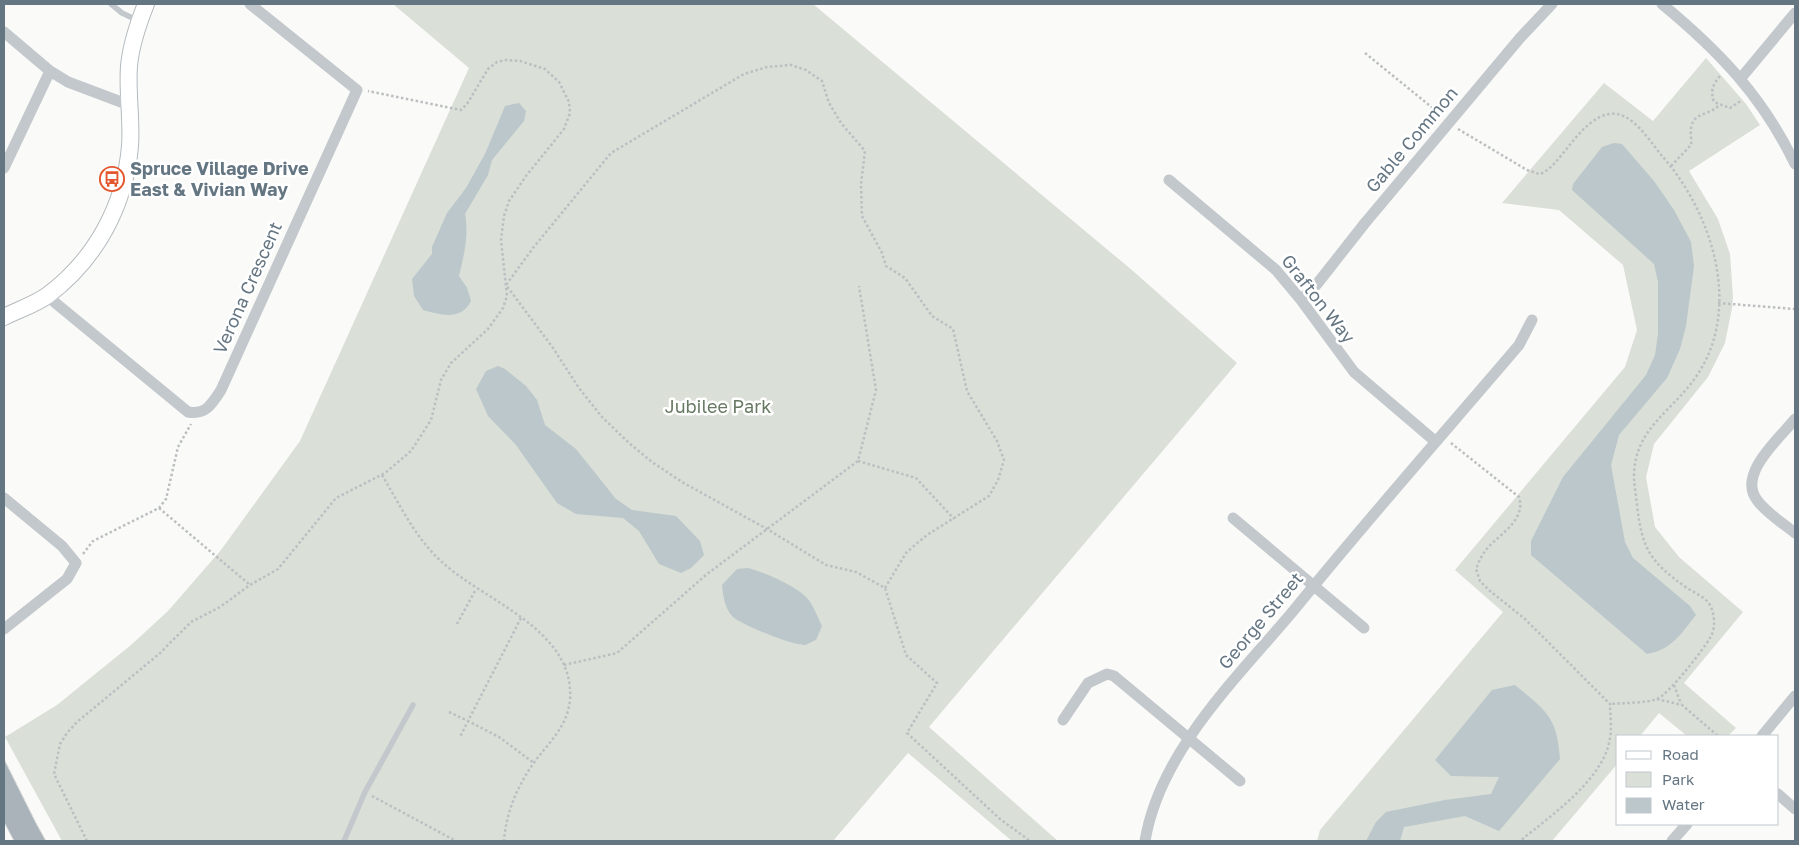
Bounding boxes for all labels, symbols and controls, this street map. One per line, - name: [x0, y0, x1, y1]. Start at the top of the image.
- street label: Gable Common: [1361, 82, 1462, 197]
- place label: Spruce Village Drive East & Vivian Way: [130, 157, 309, 200]
- bus stop icon: Spruce Village Drive East & Vivian Way: [99, 166, 125, 192]
- street label: Verona Crescent: [208, 218, 286, 357]
- street label: Grafton Way: [1277, 250, 1360, 347]
- park label: Jubilee Park: [665, 395, 771, 417]
- street label: George Street: [1213, 567, 1307, 673]
- legend: [1616, 735, 1779, 825]
- text: Road: [1662, 745, 1699, 763]
- text: Park: [1662, 770, 1695, 788]
- text: Water: [1662, 795, 1705, 813]

